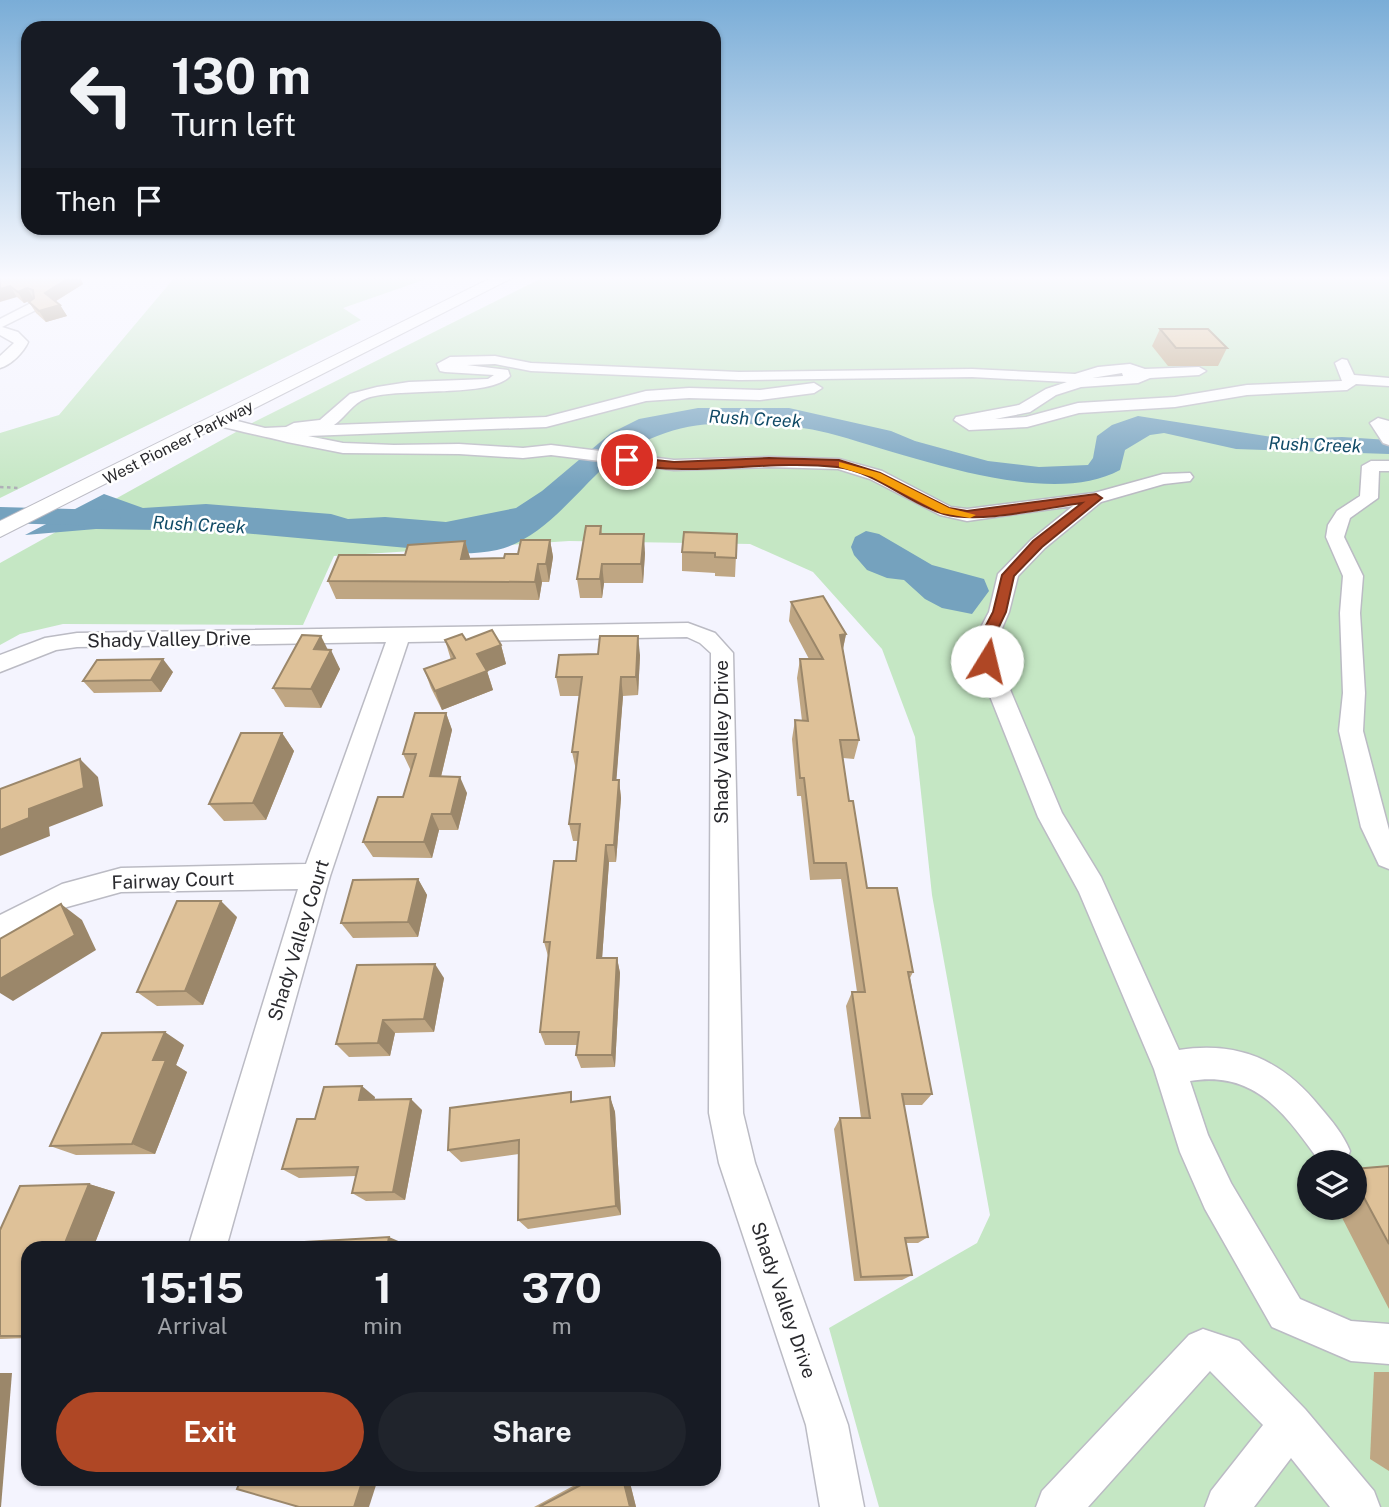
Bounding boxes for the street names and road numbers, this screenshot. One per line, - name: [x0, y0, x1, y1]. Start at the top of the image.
- street label: West Pioneer Parkway: [100, 396, 257, 489]
- street label: Shady Valley Drive: [87, 627, 251, 651]
- street label: Shady Valley Drive: [710, 660, 732, 824]
- street label: Shady Valley Court: [263, 857, 333, 1023]
- street label: Fairway Court: [111, 867, 235, 893]
- street label: Shady Valley Drive: [747, 1219, 821, 1381]

